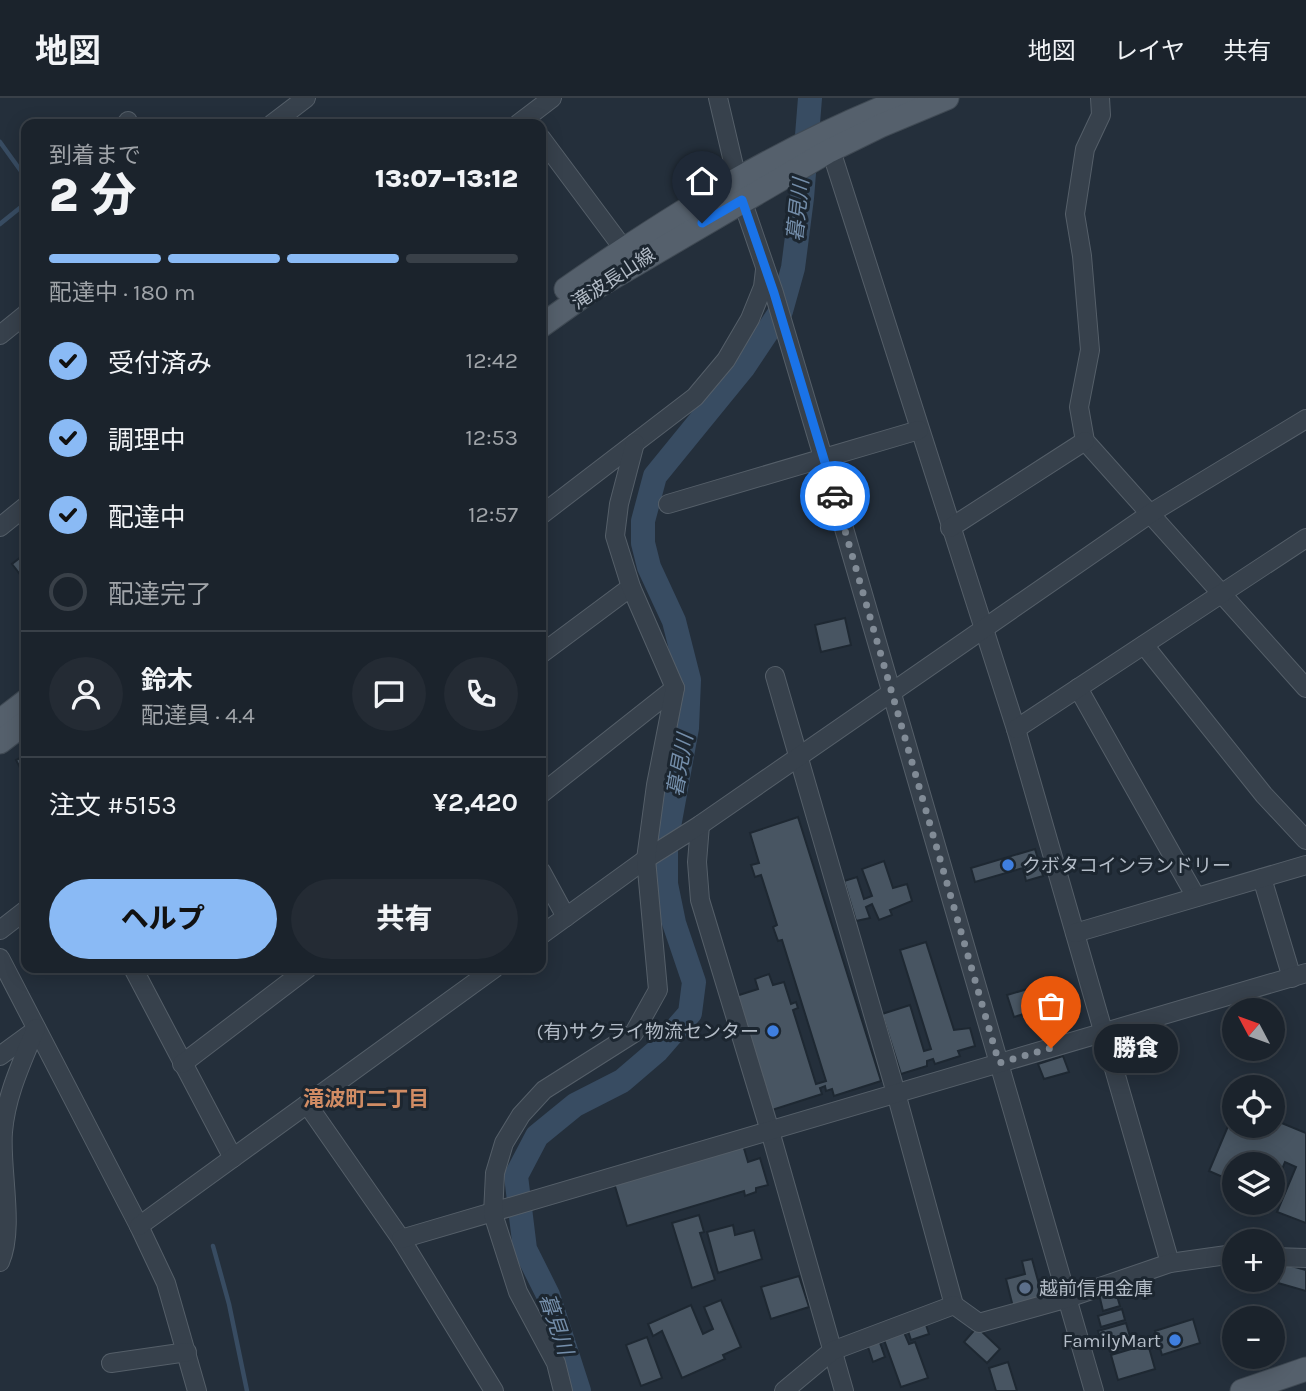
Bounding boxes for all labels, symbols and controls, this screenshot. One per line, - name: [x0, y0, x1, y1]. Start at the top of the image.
- text: 地図: [35, 32, 101, 70]
- text: 地図: [1028, 37, 1076, 65]
- text: レイヤ: [1114, 37, 1185, 65]
- text: 共有: [1223, 37, 1271, 65]
- text: 到着まで: [49, 142, 141, 169]
- pin: [672, 151, 732, 223]
- icon: home: [683, 162, 721, 200]
- text: 13:07–13:12: [375, 163, 518, 194]
- text: 2 分: [49, 169, 136, 223]
- water label: 暮見川: [783, 175, 813, 243]
- street label: 滝波長山線: [568, 244, 659, 314]
- text: 配達中 · 180 m: [49, 279, 195, 306]
- icon: check: [49, 342, 87, 380]
- text: 12:42: [466, 347, 518, 374]
- text: 受付済み: [108, 348, 212, 379]
- icon: check: [49, 419, 87, 457]
- text: 12:53: [465, 424, 518, 451]
- text: 調理中: [108, 425, 186, 456]
- courier: [800, 461, 870, 531]
- icon: car: [816, 477, 854, 515]
- icon: check: [49, 496, 87, 534]
- text: 12:57: [468, 501, 518, 528]
- text: 配達中: [108, 502, 186, 533]
- text: 配達完了: [108, 579, 212, 610]
- button: person: [49, 657, 123, 731]
- button: chat: [352, 657, 426, 731]
- button: phone: [444, 657, 518, 731]
- text: 鈴木: [141, 665, 193, 696]
- text: 配達員 · 4.4: [141, 702, 255, 729]
- water label: 暮見川: [663, 730, 698, 798]
- text: ¥2,420: [433, 787, 518, 818]
- text: 注文 #5153: [49, 790, 177, 821]
- place label: クボタコインランドリー: [1022, 855, 1231, 877]
- marker: クボタコインランドリー: [1000, 857, 1016, 873]
- button: ヘルプ: [49, 879, 277, 959]
- button: 共有: [291, 879, 518, 959]
- pin: [1021, 976, 1081, 1048]
- icon: bag: [1032, 987, 1070, 1025]
- north arrow: [1222, 998, 1284, 1060]
- map controls: [1222, 998, 1285, 1369]
- place label: (有)サクライ物流センター: [536, 1021, 759, 1043]
- marker: (有)サクライ物流センター: [765, 1023, 781, 1039]
- callout: 勝食: [1093, 1024, 1177, 1072]
- text: 勝食: [1113, 1035, 1159, 1062]
- button: locate: [1222, 1075, 1285, 1138]
- district label: 滝波町二丁目: [303, 1087, 429, 1111]
- button: layers: [1222, 1152, 1285, 1215]
- button: +: [1222, 1229, 1285, 1292]
- place label: 越前信用金庫: [1039, 1278, 1153, 1300]
- marker: 越前信用金庫: [1017, 1280, 1033, 1296]
- water label: 暮見川: [534, 1290, 578, 1360]
- button: −: [1222, 1306, 1285, 1369]
- place label: FamilyMart: [1063, 1330, 1161, 1352]
- marker: FamilyMart: [1167, 1332, 1183, 1348]

